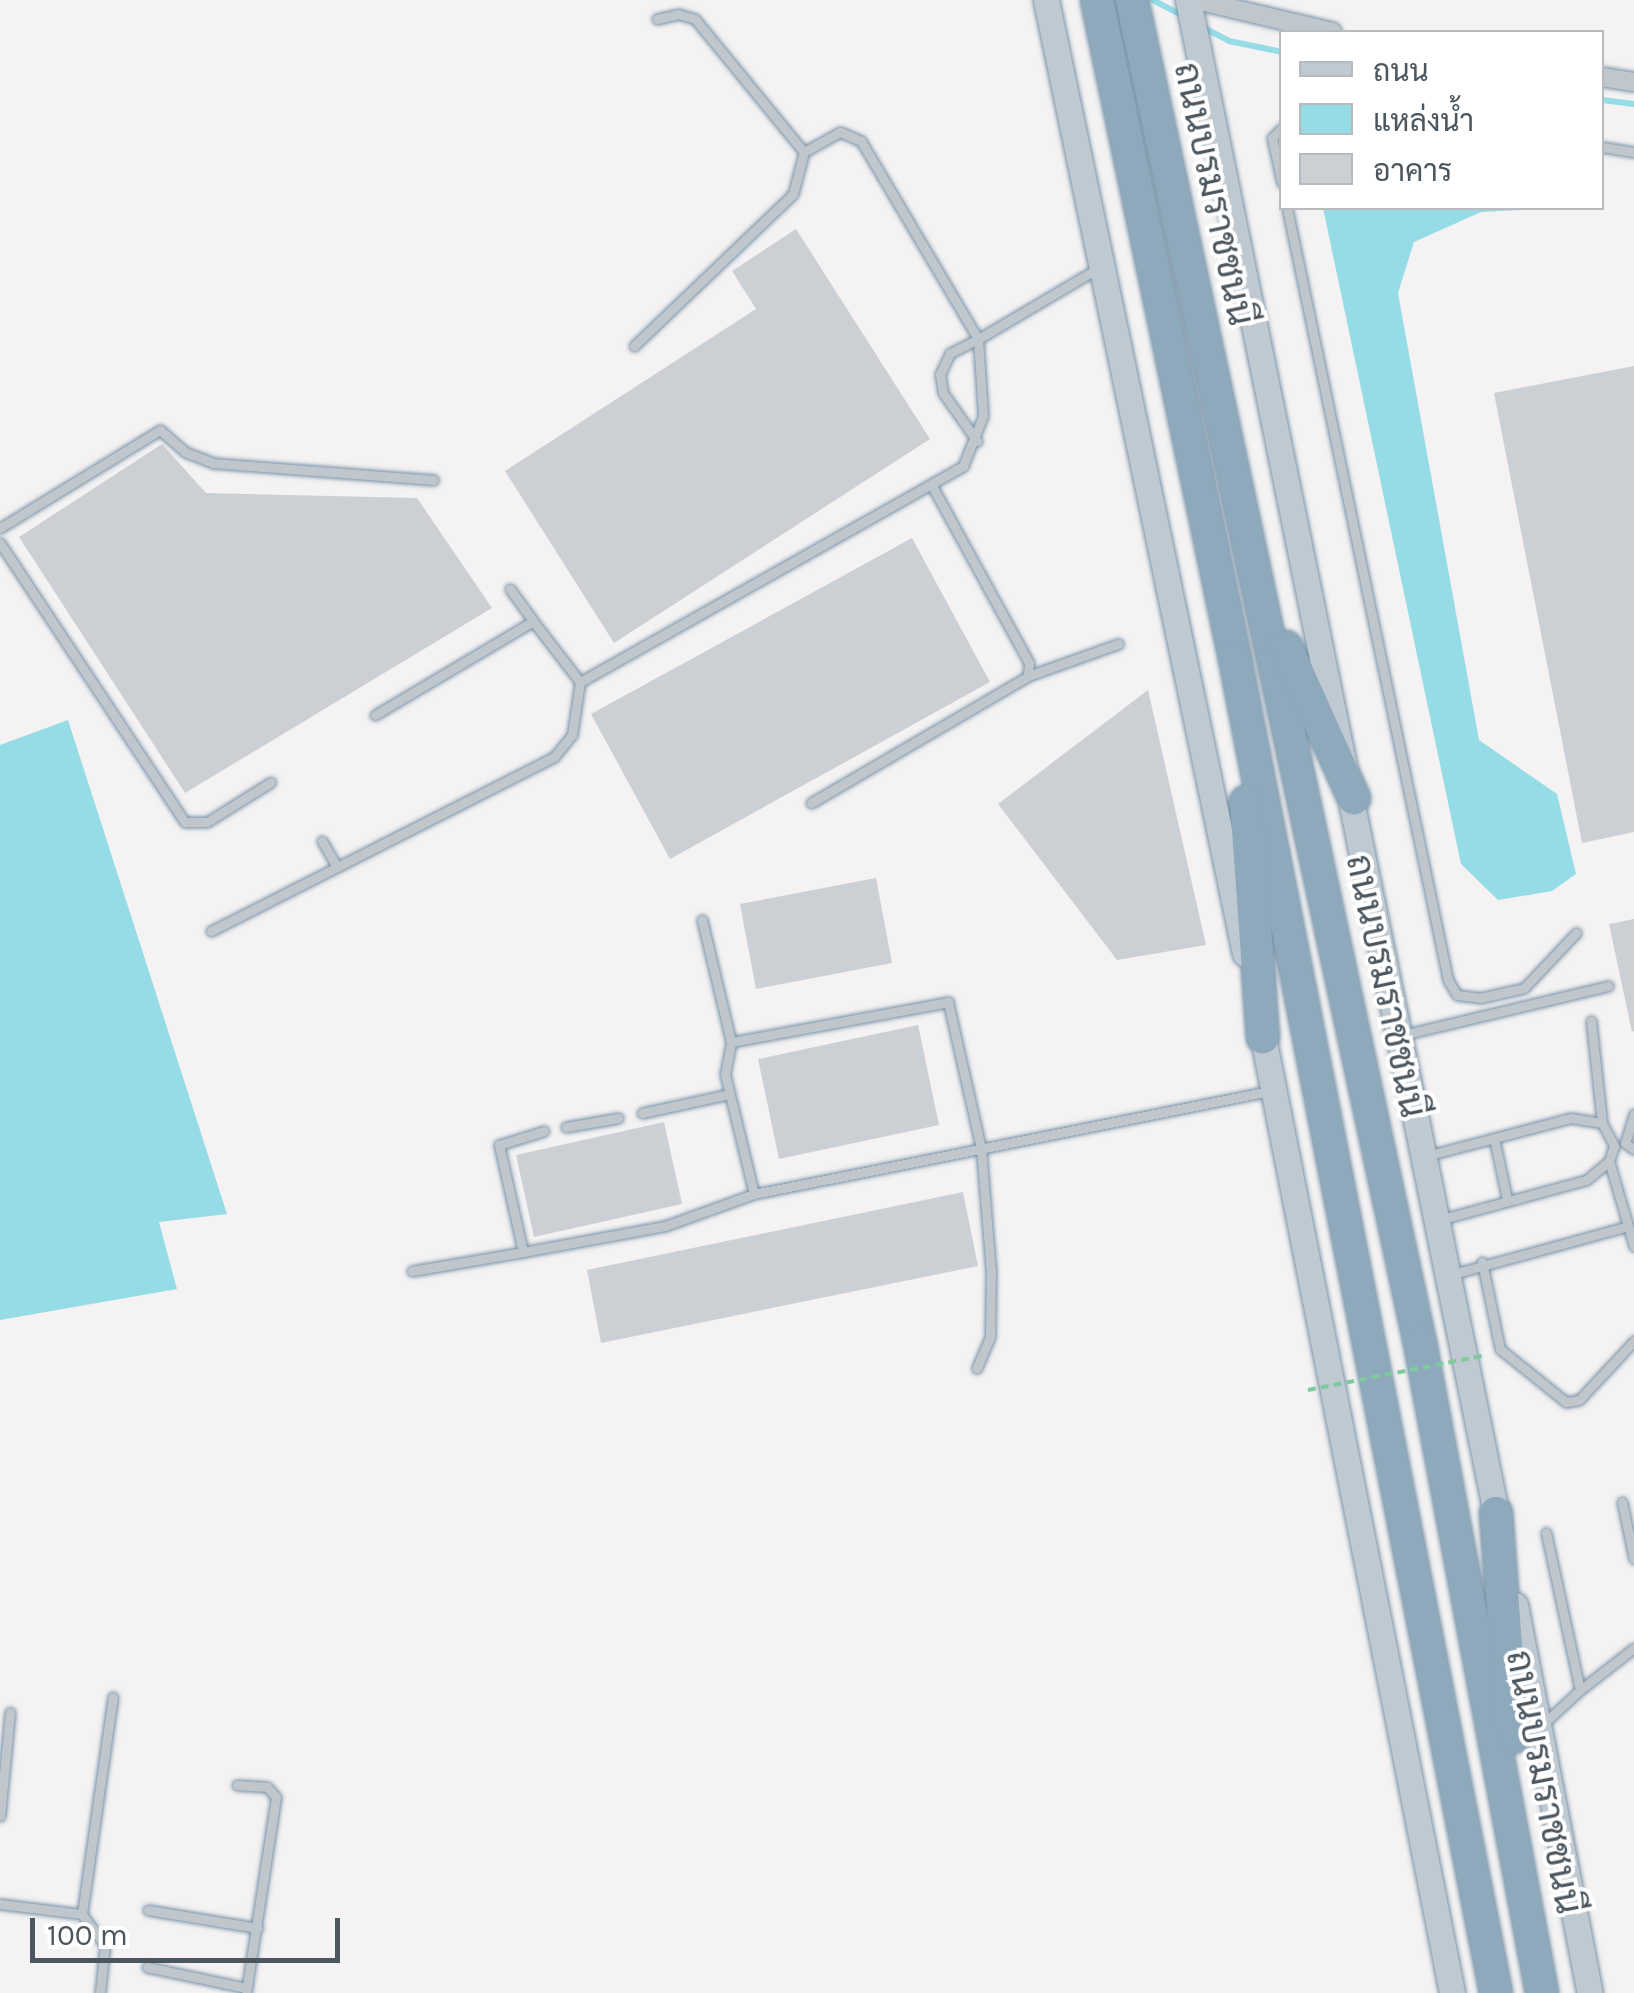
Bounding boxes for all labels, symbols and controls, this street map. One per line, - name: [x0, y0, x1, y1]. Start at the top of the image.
- legend: [1279, 30, 1604, 210]
- text: ถนน: [1373, 53, 1429, 89]
- street label: ถนนบรมราชชนนี: [1164, 58, 1264, 330]
- text: แหล่งน้ำ: [1373, 103, 1474, 139]
- text: อาคาร: [1373, 153, 1452, 189]
- street label: ถนนบรมราชชนนี: [1336, 850, 1436, 1122]
- street label: ถนนบรมราชชนนี: [1496, 1646, 1592, 1918]
- scale bar: [35, 1898, 345, 1960]
- text: 100 m: [47, 1917, 128, 1953]

